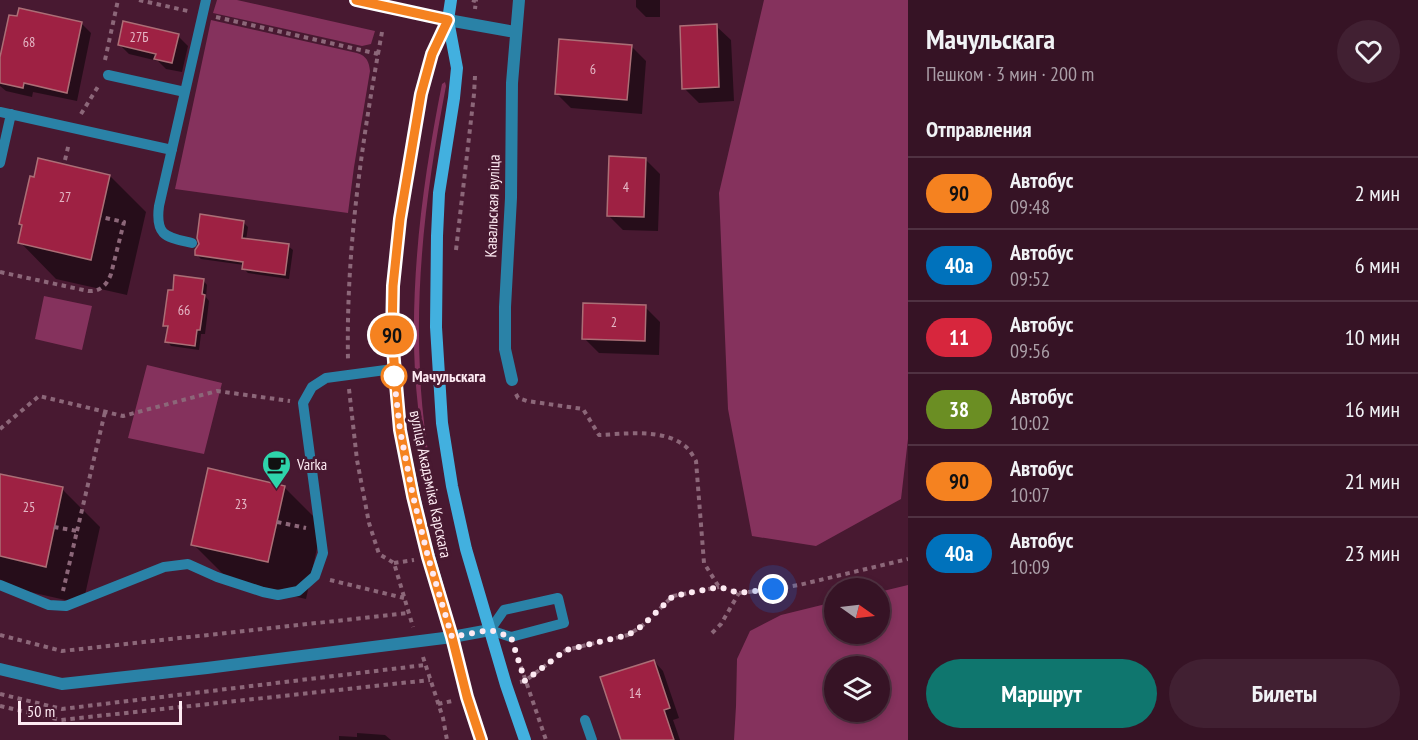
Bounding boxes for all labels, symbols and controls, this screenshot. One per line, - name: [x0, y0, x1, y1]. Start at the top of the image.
- text: Мачульскага: [926, 20, 1055, 57]
- button: heart: [1337, 20, 1400, 83]
- house number: 27Б: [130, 28, 148, 46]
- house number: 68: [23, 33, 35, 51]
- house number: 6: [590, 60, 596, 78]
- text: Пешком · 3 мин · 200 m: [926, 61, 1094, 87]
- text: Отправления: [926, 115, 1032, 143]
- street label: Кавальская вуліца: [480, 154, 504, 258]
- text: Автобус: [1010, 166, 1073, 194]
- house number: 4: [623, 178, 630, 196]
- text: 2 мин: [1355, 179, 1400, 207]
- text: 90: [949, 180, 969, 207]
- house number: 27: [59, 188, 71, 206]
- text: 09:48: [1010, 194, 1050, 220]
- text: Автобус: [1010, 238, 1073, 266]
- text: 6 мин: [1355, 251, 1400, 279]
- text: 40а: [945, 252, 973, 279]
- text: 09:52: [1010, 266, 1050, 292]
- house number: 66: [178, 301, 190, 319]
- text: Автобус: [1010, 310, 1073, 338]
- house number: 2: [611, 313, 617, 331]
- line badge: 90: [365, 316, 419, 354]
- text: 90: [382, 322, 402, 349]
- text: 10 мин: [1345, 323, 1400, 351]
- text: 11: [949, 324, 969, 351]
- text: 09:56: [1010, 338, 1050, 364]
- marker: Мачульскага: [381, 363, 407, 389]
- place label: Мачульскага: [412, 366, 486, 386]
- text: Автобус: [1010, 382, 1073, 410]
- text: 16 мин: [1345, 395, 1400, 423]
- text: 38: [949, 396, 969, 423]
- street label: вуліца Акадэміка Карскага: [406, 408, 456, 560]
- text: 10:02: [1010, 410, 1050, 436]
- cafe icon: Varka: [260, 448, 292, 490]
- place label: Varka: [296, 454, 327, 474]
- text: Автобус: [1010, 454, 1073, 482]
- text: 21 мин: [1345, 467, 1400, 495]
- text: 90: [949, 468, 969, 495]
- text: 10:07: [1010, 482, 1050, 508]
- house number: 23: [235, 495, 247, 513]
- house number: 25: [23, 498, 35, 516]
- text: Автобус: [1010, 526, 1073, 554]
- text: 23 мин: [1345, 539, 1400, 567]
- text: 40а: [945, 540, 973, 567]
- text: 10:09: [1010, 554, 1050, 580]
- your location: [758, 574, 788, 604]
- north arrow: [824, 578, 890, 644]
- map controls: [824, 578, 890, 722]
- button: layers: [824, 656, 890, 722]
- button: Маршрут: [926, 659, 1157, 728]
- button: Билеты: [1169, 659, 1400, 728]
- house number: 14: [629, 684, 642, 702]
- scale bar: [18, 698, 182, 726]
- text: 50 m: [27, 701, 55, 721]

